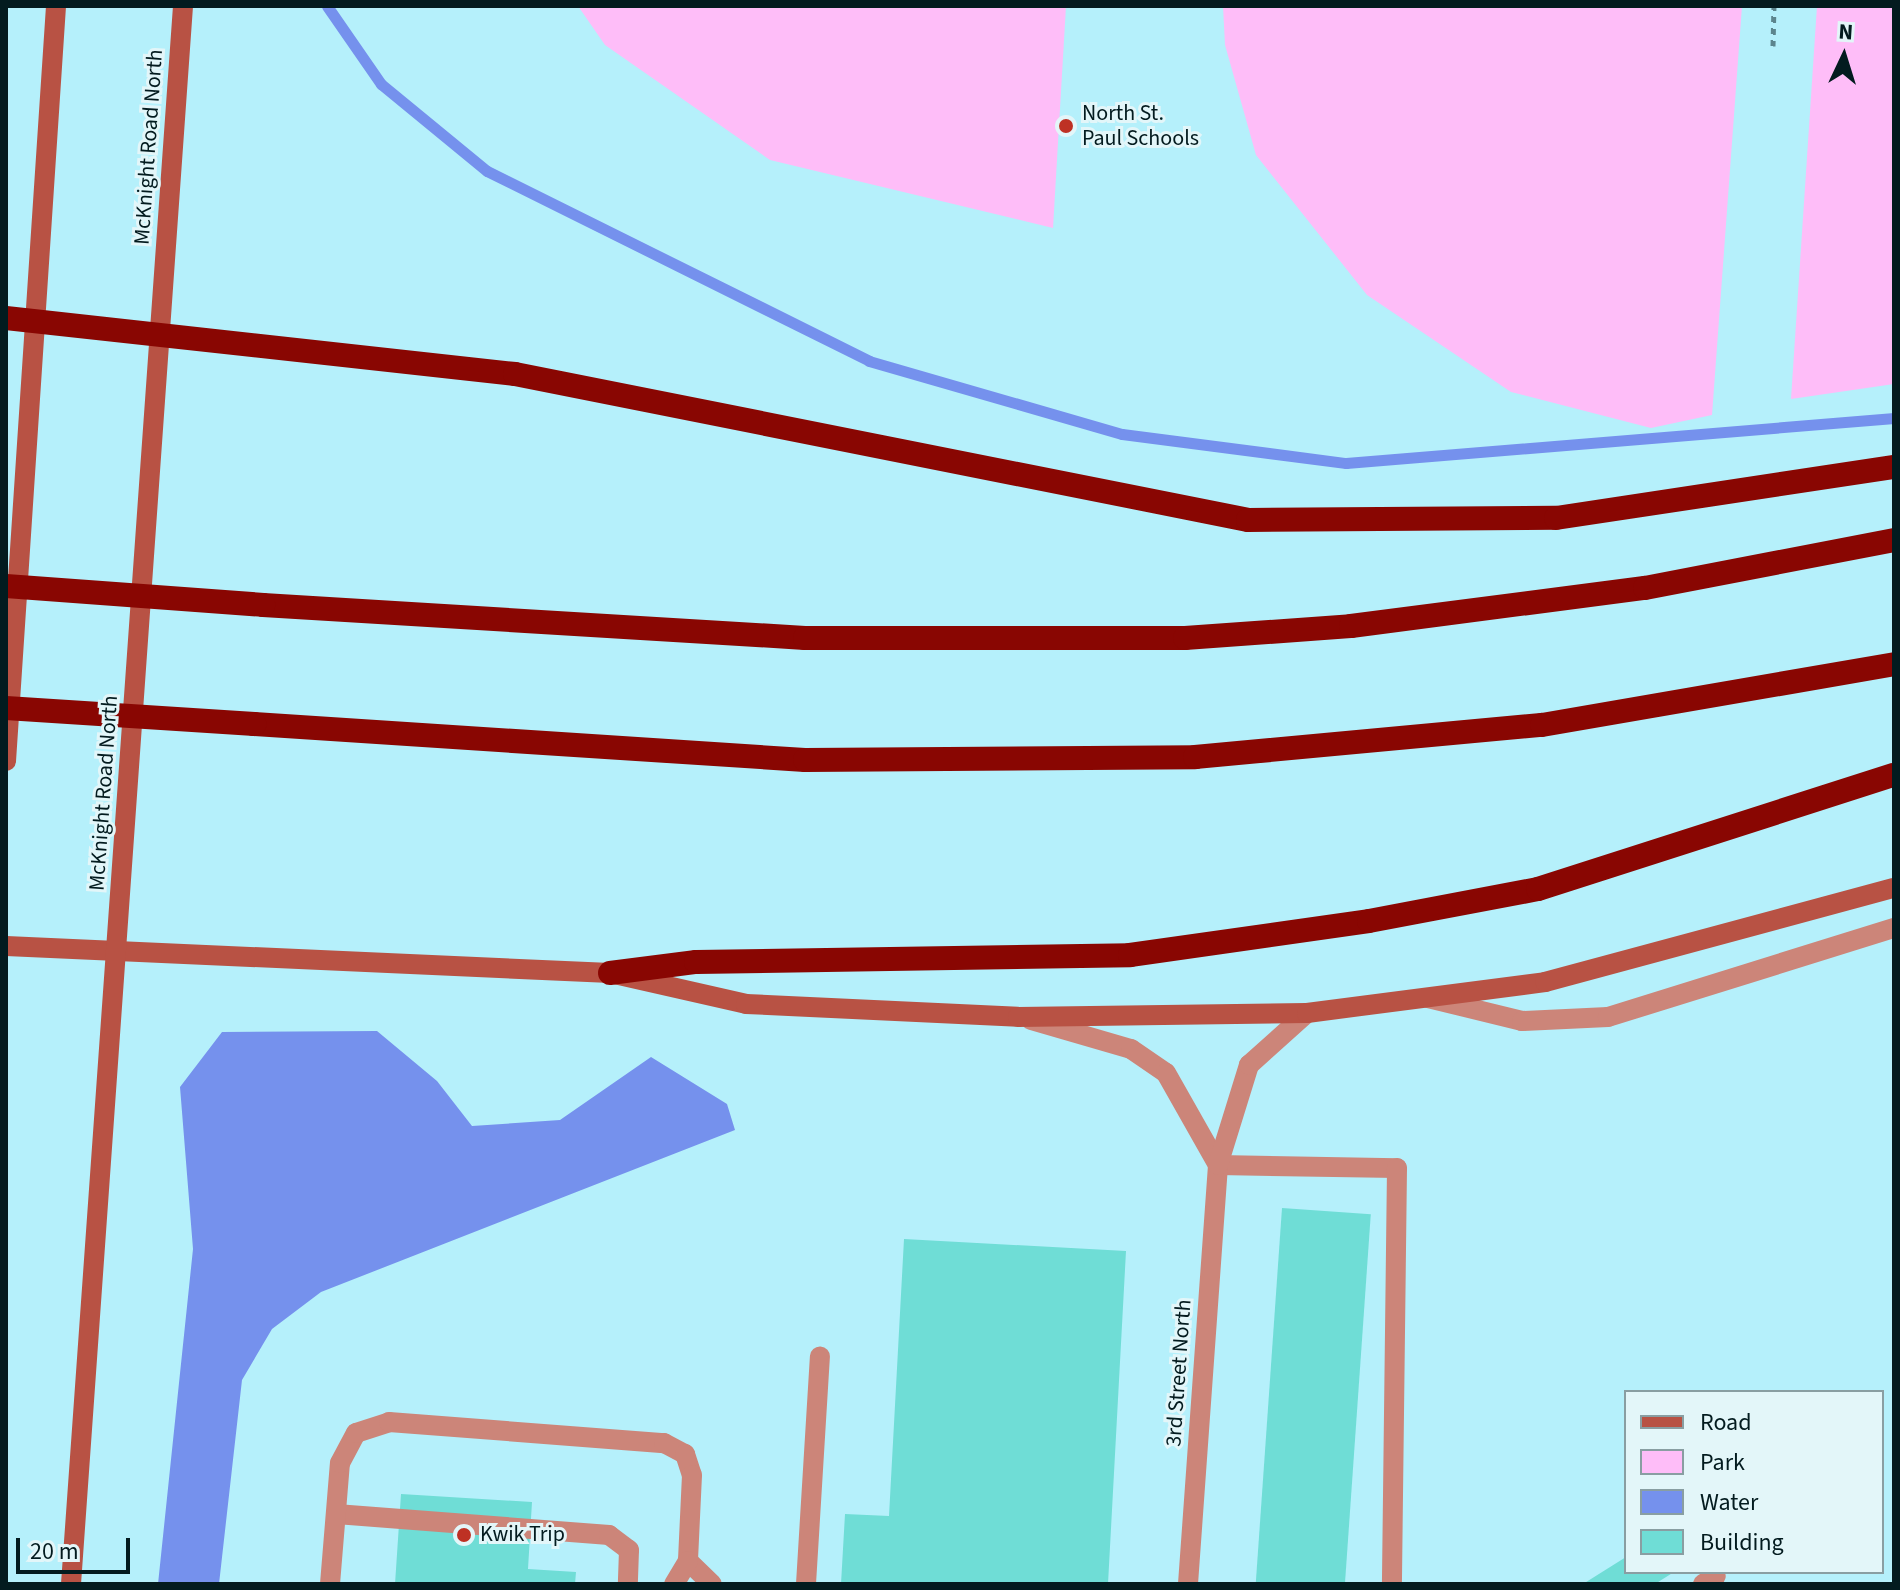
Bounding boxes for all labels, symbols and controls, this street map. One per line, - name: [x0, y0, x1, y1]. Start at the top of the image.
- north arrow: [1804, 16, 1884, 96]
- text: N: [1837, 16, 1854, 49]
- street label: McKnight Road North: [129, 48, 169, 246]
- place label: North St. Paul Schools: [1082, 100, 1199, 152]
- marker: North St. Paul Schools: [1057, 117, 1075, 135]
- street label: McKnight Road North: [84, 694, 124, 892]
- street label: 3rd Street North: [1161, 1298, 1197, 1448]
- legend: [1624, 1390, 1884, 1574]
- text: Road: [1700, 1405, 1752, 1440]
- text: Park: [1700, 1445, 1745, 1480]
- text: Water: [1700, 1485, 1758, 1520]
- scale bar: [20, 1522, 134, 1572]
- place label: Kwik Trip: [480, 1522, 565, 1548]
- text: Building: [1700, 1525, 1784, 1560]
- marker: Kwik Trip: [455, 1526, 473, 1544]
- text: 20 m: [30, 1534, 79, 1569]

